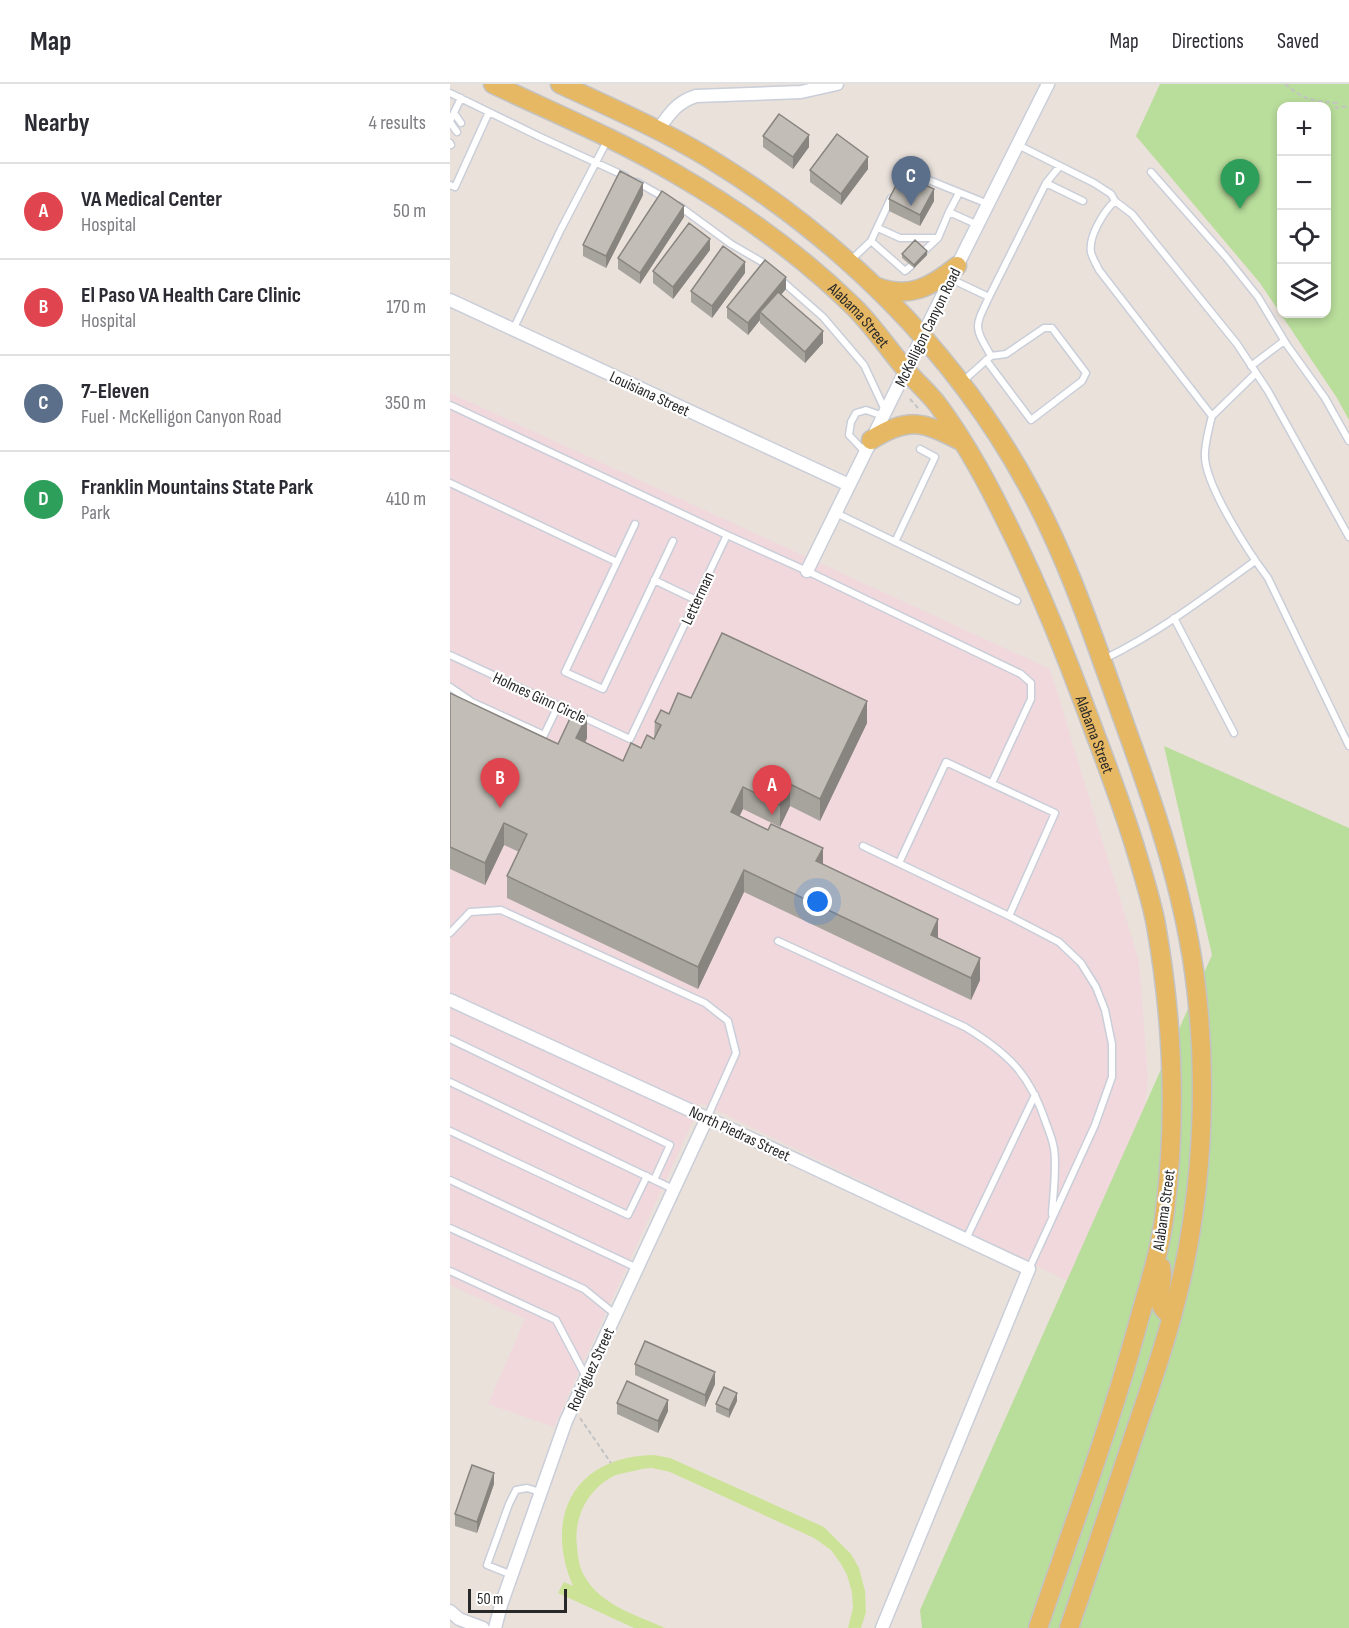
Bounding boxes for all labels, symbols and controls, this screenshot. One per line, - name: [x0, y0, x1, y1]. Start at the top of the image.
- text: Map: [30, 25, 71, 58]
- text: Map: [1109, 29, 1139, 54]
- text: Directions: [1172, 29, 1244, 54]
- text: Saved: [1277, 29, 1319, 54]
- map controls: [1277, 102, 1331, 318]
- button: +: [1277, 102, 1331, 156]
- text: Nearby: [24, 108, 90, 139]
- text: 4 results: [369, 111, 426, 135]
- pin: C: [892, 156, 930, 206]
- button: −: [1277, 156, 1331, 210]
- pin: D: [1220, 160, 1260, 209]
- text: VA Medical Center: [81, 186, 222, 213]
- text: A: [39, 199, 48, 223]
- text: 50 m: [393, 199, 426, 223]
- button: locate: [1277, 210, 1331, 264]
- text: Hospital: [81, 213, 136, 237]
- button: layers: [1277, 264, 1331, 318]
- street label: McKelligon Canyon Road: [891, 265, 965, 390]
- street label: Alabama Street: [823, 279, 893, 352]
- text: El Paso VA Health Care Clinic: [81, 282, 301, 309]
- text: B: [39, 295, 48, 319]
- text: 170 m: [386, 295, 426, 319]
- text: Hospital: [81, 309, 136, 333]
- street label: Louisiana Street: [606, 368, 693, 421]
- text: 7-Eleven: [81, 378, 149, 405]
- text: C: [38, 391, 49, 415]
- text: 350 m: [385, 391, 426, 415]
- text: Fuel · McKelligon Canyon Road: [81, 405, 282, 429]
- text: Franklin Mountains State Park: [81, 474, 313, 501]
- text: D: [38, 487, 49, 511]
- text: 410 m: [386, 487, 426, 511]
- text: Park: [81, 501, 110, 525]
- street label: Letterman: [678, 569, 719, 628]
- street label: Holmes Ginn Circle: [490, 668, 589, 728]
- street label: Alabama Street: [1070, 692, 1117, 777]
- pin: B: [481, 758, 520, 808]
- pin: A: [752, 766, 792, 815]
- your location: [803, 887, 832, 916]
- street label: North Piedras Street: [686, 1103, 793, 1166]
- street label: Alabama Street: [1149, 1168, 1180, 1253]
- street label: Rodriguez Street: [564, 1325, 619, 1414]
- scale bar: [468, 1586, 567, 1614]
- text: 50 m: [477, 1590, 503, 1609]

